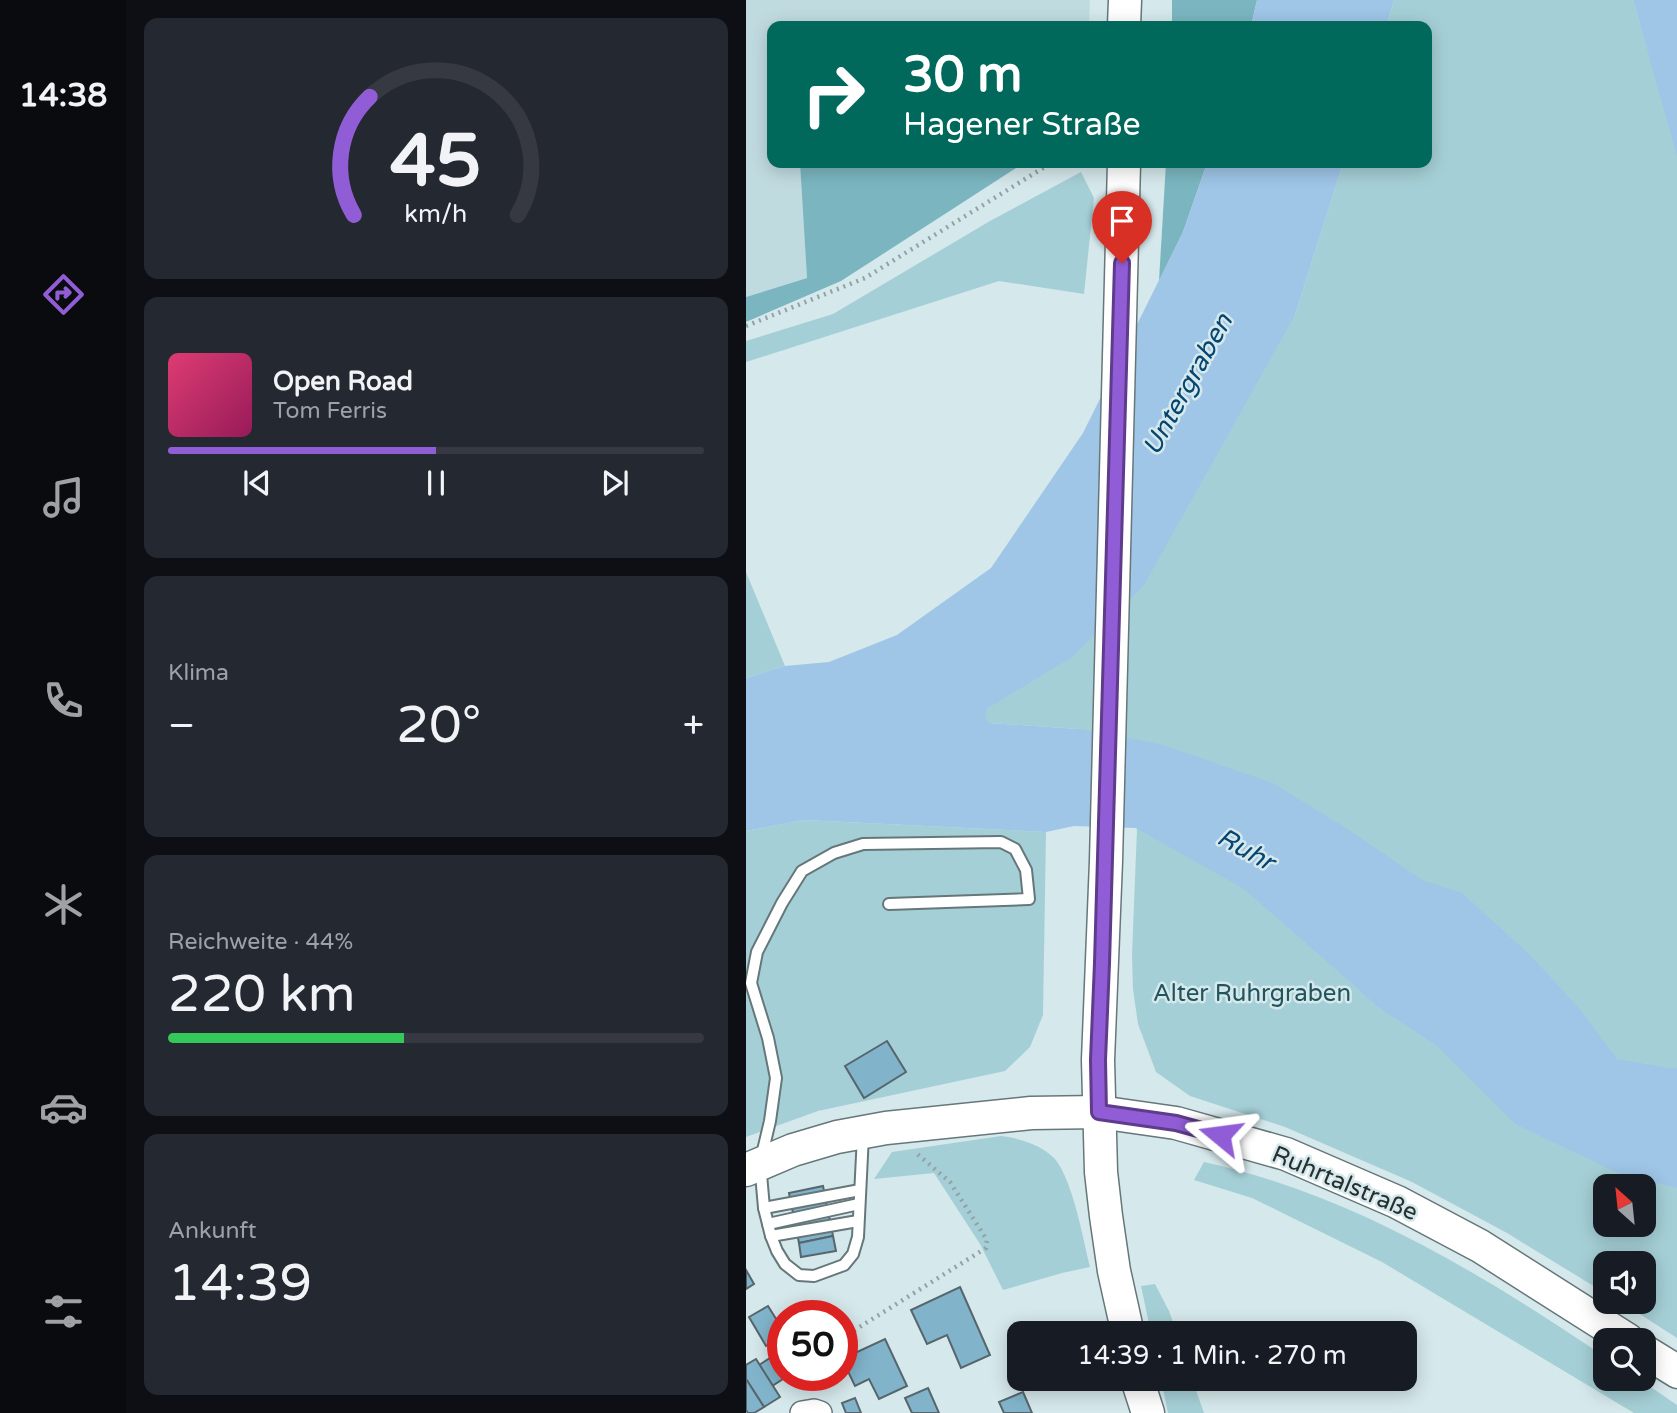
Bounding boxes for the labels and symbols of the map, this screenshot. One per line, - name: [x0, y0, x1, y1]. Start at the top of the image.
- pin: [1092, 191, 1152, 263]
- water label: Untergraben: [1136, 307, 1240, 460]
- water label: Ruhr: [1212, 821, 1282, 879]
- park label: Alter Ruhrgraben: [1153, 979, 1351, 1008]
- position arrow: [1183, 1098, 1257, 1172]
- street label: Ruhrtalstraße: [1268, 1140, 1422, 1227]
- north arrow: [1593, 1174, 1656, 1237]
- speed limit sign: 50: [767, 1300, 858, 1391]

